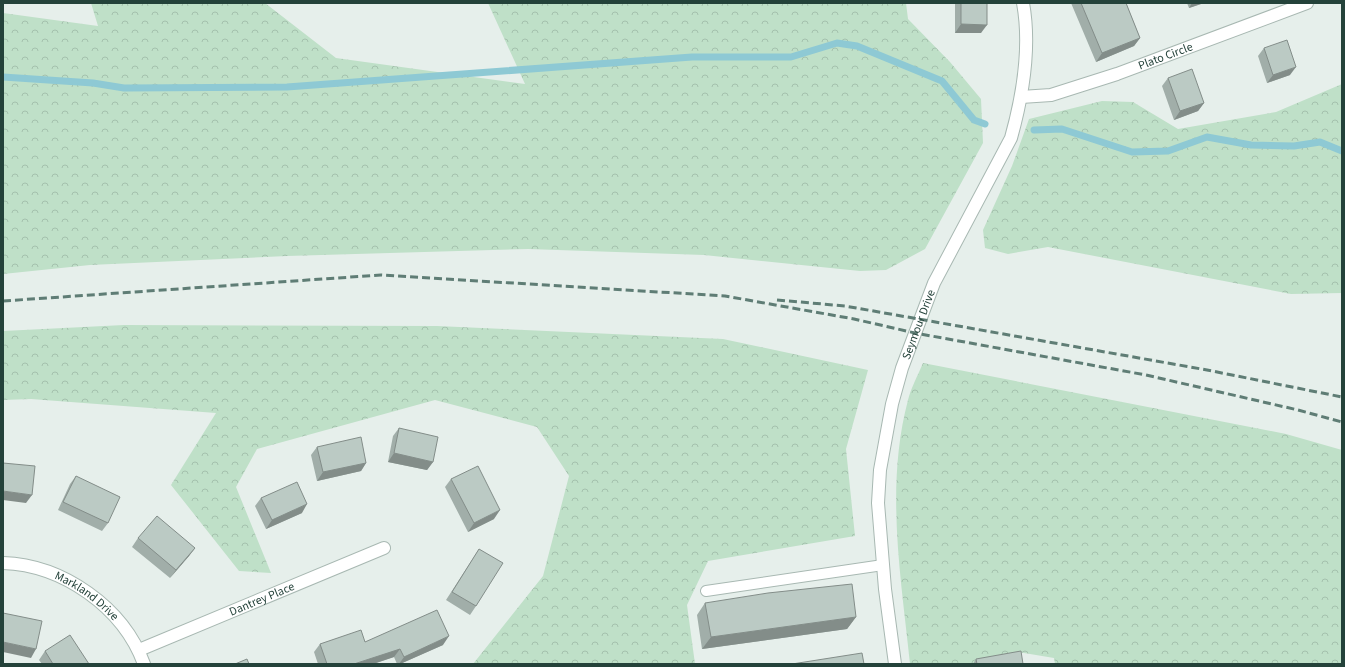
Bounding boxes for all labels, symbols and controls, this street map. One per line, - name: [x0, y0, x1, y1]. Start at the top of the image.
- street label: Plato Circle: [1136, 38, 1195, 74]
- street label: Seymour Drive: [897, 287, 939, 362]
- street label: Markland Drive: [52, 567, 123, 624]
- street label: Dantrey Place: [227, 578, 297, 620]

